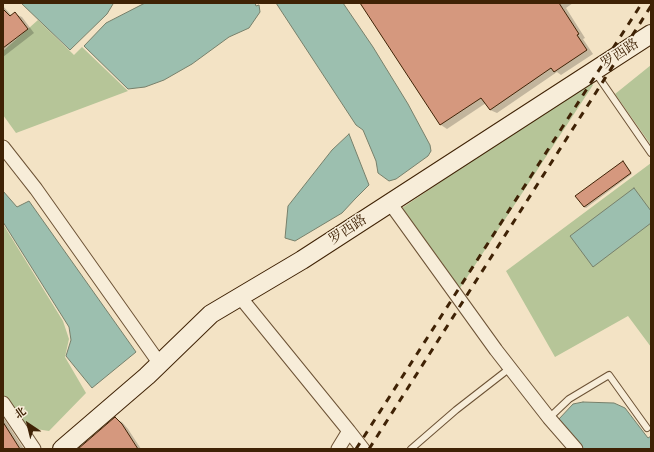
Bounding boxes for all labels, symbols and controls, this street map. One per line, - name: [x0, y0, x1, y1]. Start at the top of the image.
- street label: 罗西路: [598, 36, 642, 72]
- street label: 罗西路: [326, 212, 370, 248]
- north arrow: [8, 404, 48, 444]
- text: 北: [13, 406, 28, 421]

